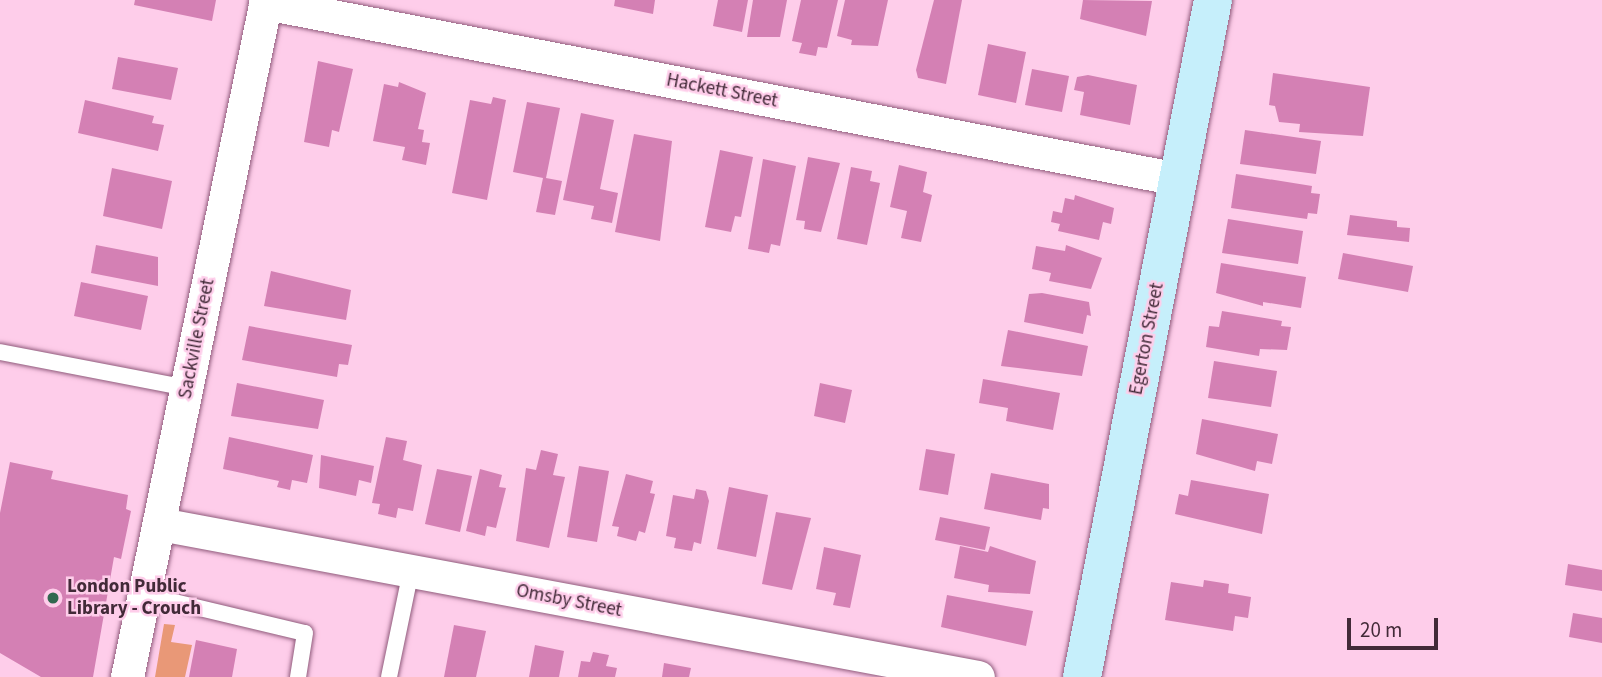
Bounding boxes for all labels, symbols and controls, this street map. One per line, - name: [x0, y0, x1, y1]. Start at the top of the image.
- street label: Hackett Street: [664, 69, 780, 113]
- street label: Sackville Street: [174, 277, 220, 401]
- street label: Egerton Street: [1125, 281, 1169, 397]
- place label: London Public Library - Crouch: [67, 576, 201, 620]
- street label: Omsby Street: [514, 580, 624, 622]
- marker: London Public Library - Crouch: [45, 590, 61, 606]
- scale bar: [1350, 604, 1441, 648]
- text: 20 m: [1360, 615, 1402, 645]

